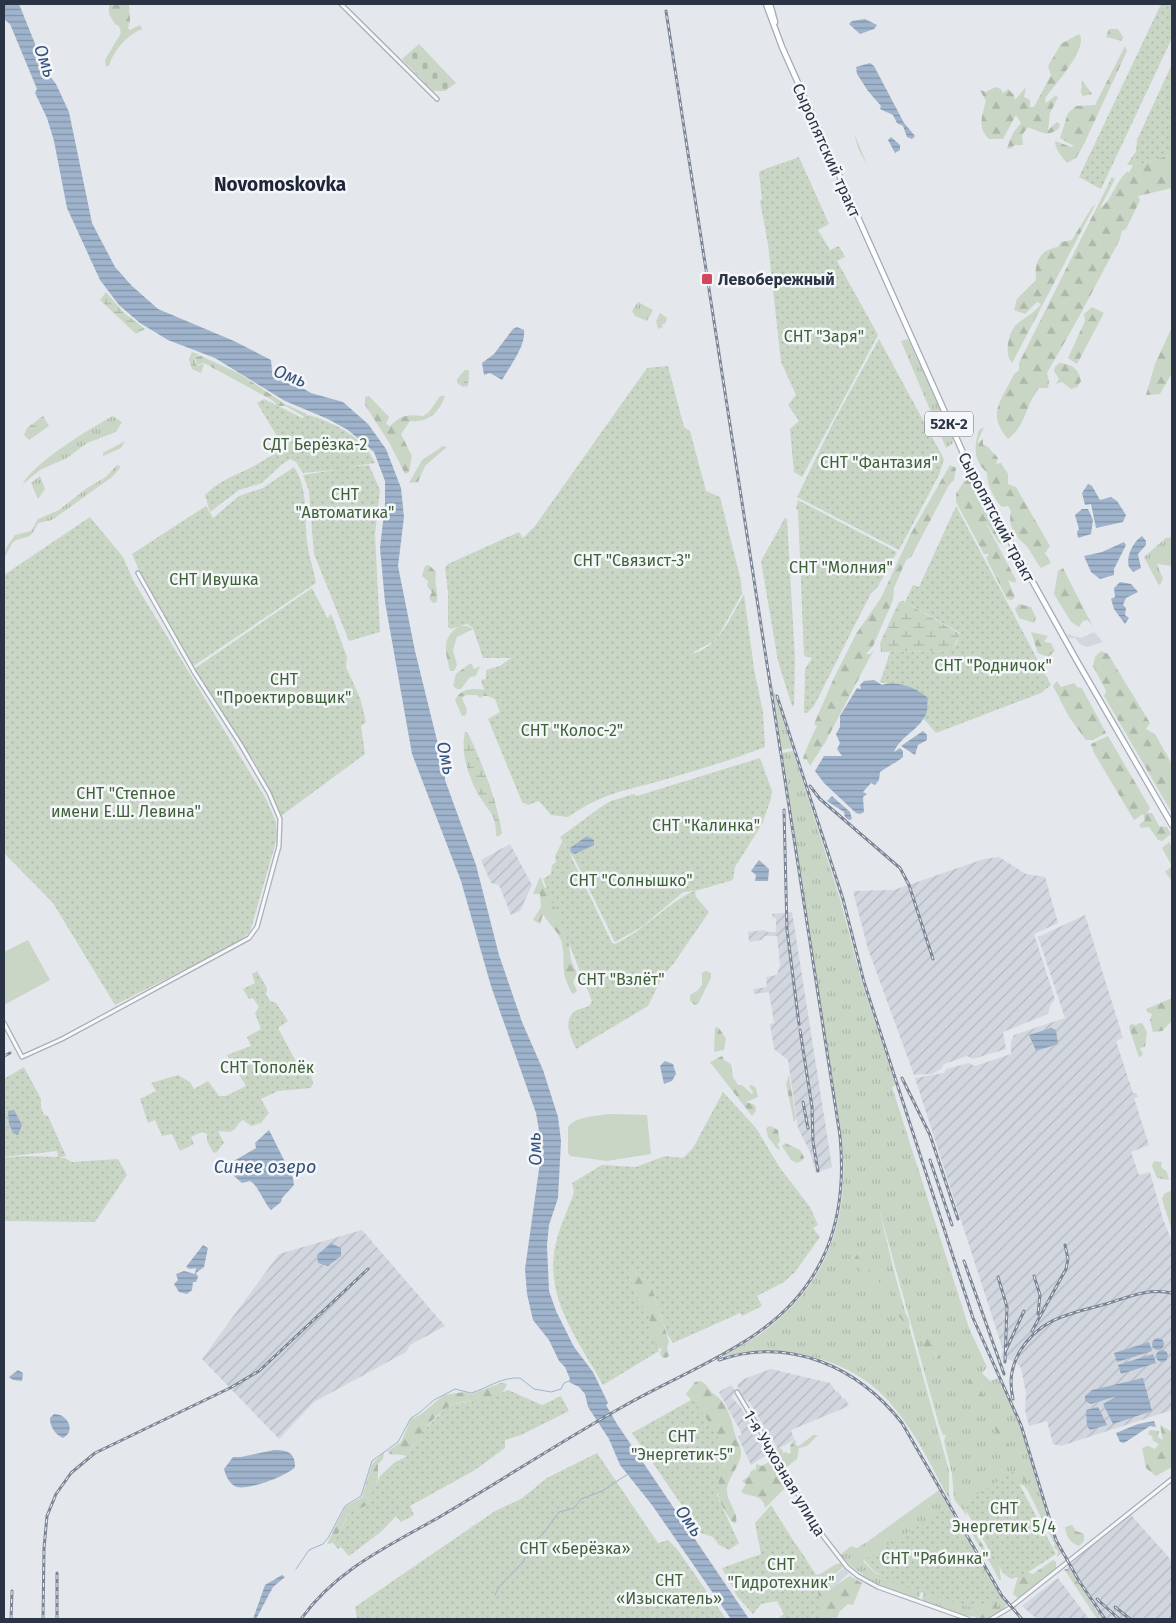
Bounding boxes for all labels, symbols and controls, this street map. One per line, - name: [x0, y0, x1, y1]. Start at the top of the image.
- water label: Омь: [29, 42, 61, 80]
- street label: Сыропятский тракт: [788, 80, 865, 221]
- district label: Novomoskovka: [214, 173, 346, 196]
- place label: Левобережный: [718, 270, 835, 289]
- marker: Левобережный: [700, 272, 714, 286]
- park label: СНТ "Заря": [784, 327, 864, 346]
- water label: Омь: [270, 360, 310, 392]
- road number: 52К-2: [925, 412, 973, 436]
- park label: СДТ Берёзка-2: [263, 435, 368, 454]
- street label: Сыропятский тракт: [954, 449, 1039, 586]
- park label: СНТ "Фантазия": [820, 453, 938, 472]
- park label: СНТ "Автоматика": [296, 485, 394, 522]
- park label: СНТ "Связист-3": [573, 551, 691, 570]
- park label: СНТ "Молния": [789, 558, 893, 577]
- park label: СНТ Ивушка: [169, 570, 259, 589]
- park label: СНТ "Родничок": [934, 656, 1052, 675]
- park label: СНТ "Проектировщик": [217, 670, 351, 707]
- park label: СНТ "Колос-2": [521, 721, 623, 740]
- water label: Омь: [432, 739, 460, 777]
- park label: СНТ "Степное имени Е.Ш. Левина": [51, 784, 201, 821]
- park label: СНТ "Калинка": [652, 816, 760, 835]
- park label: СНТ "Солнышко": [569, 871, 693, 890]
- park label: СНТ "Взлёт": [577, 970, 665, 989]
- park label: СНТ Тополёк: [220, 1058, 315, 1077]
- water label: Омь: [523, 1132, 547, 1166]
- water label: Синее озеро: [214, 1156, 316, 1178]
- street label: 1-я Учхозная улица: [739, 1407, 830, 1540]
- park label: СНТ "Энергетик-5": [631, 1427, 733, 1464]
- park label: СНТ Энергетик 5/4: [952, 1499, 1057, 1536]
- water label: Омь: [670, 1501, 708, 1541]
- park label: СНТ «Берёзка»: [519, 1539, 631, 1558]
- park label: СНТ "Рябинка": [881, 1549, 989, 1568]
- park label: СНТ "Гидротехник": [727, 1555, 835, 1592]
- park label: СНТ «Изыскатель»: [616, 1571, 722, 1608]

